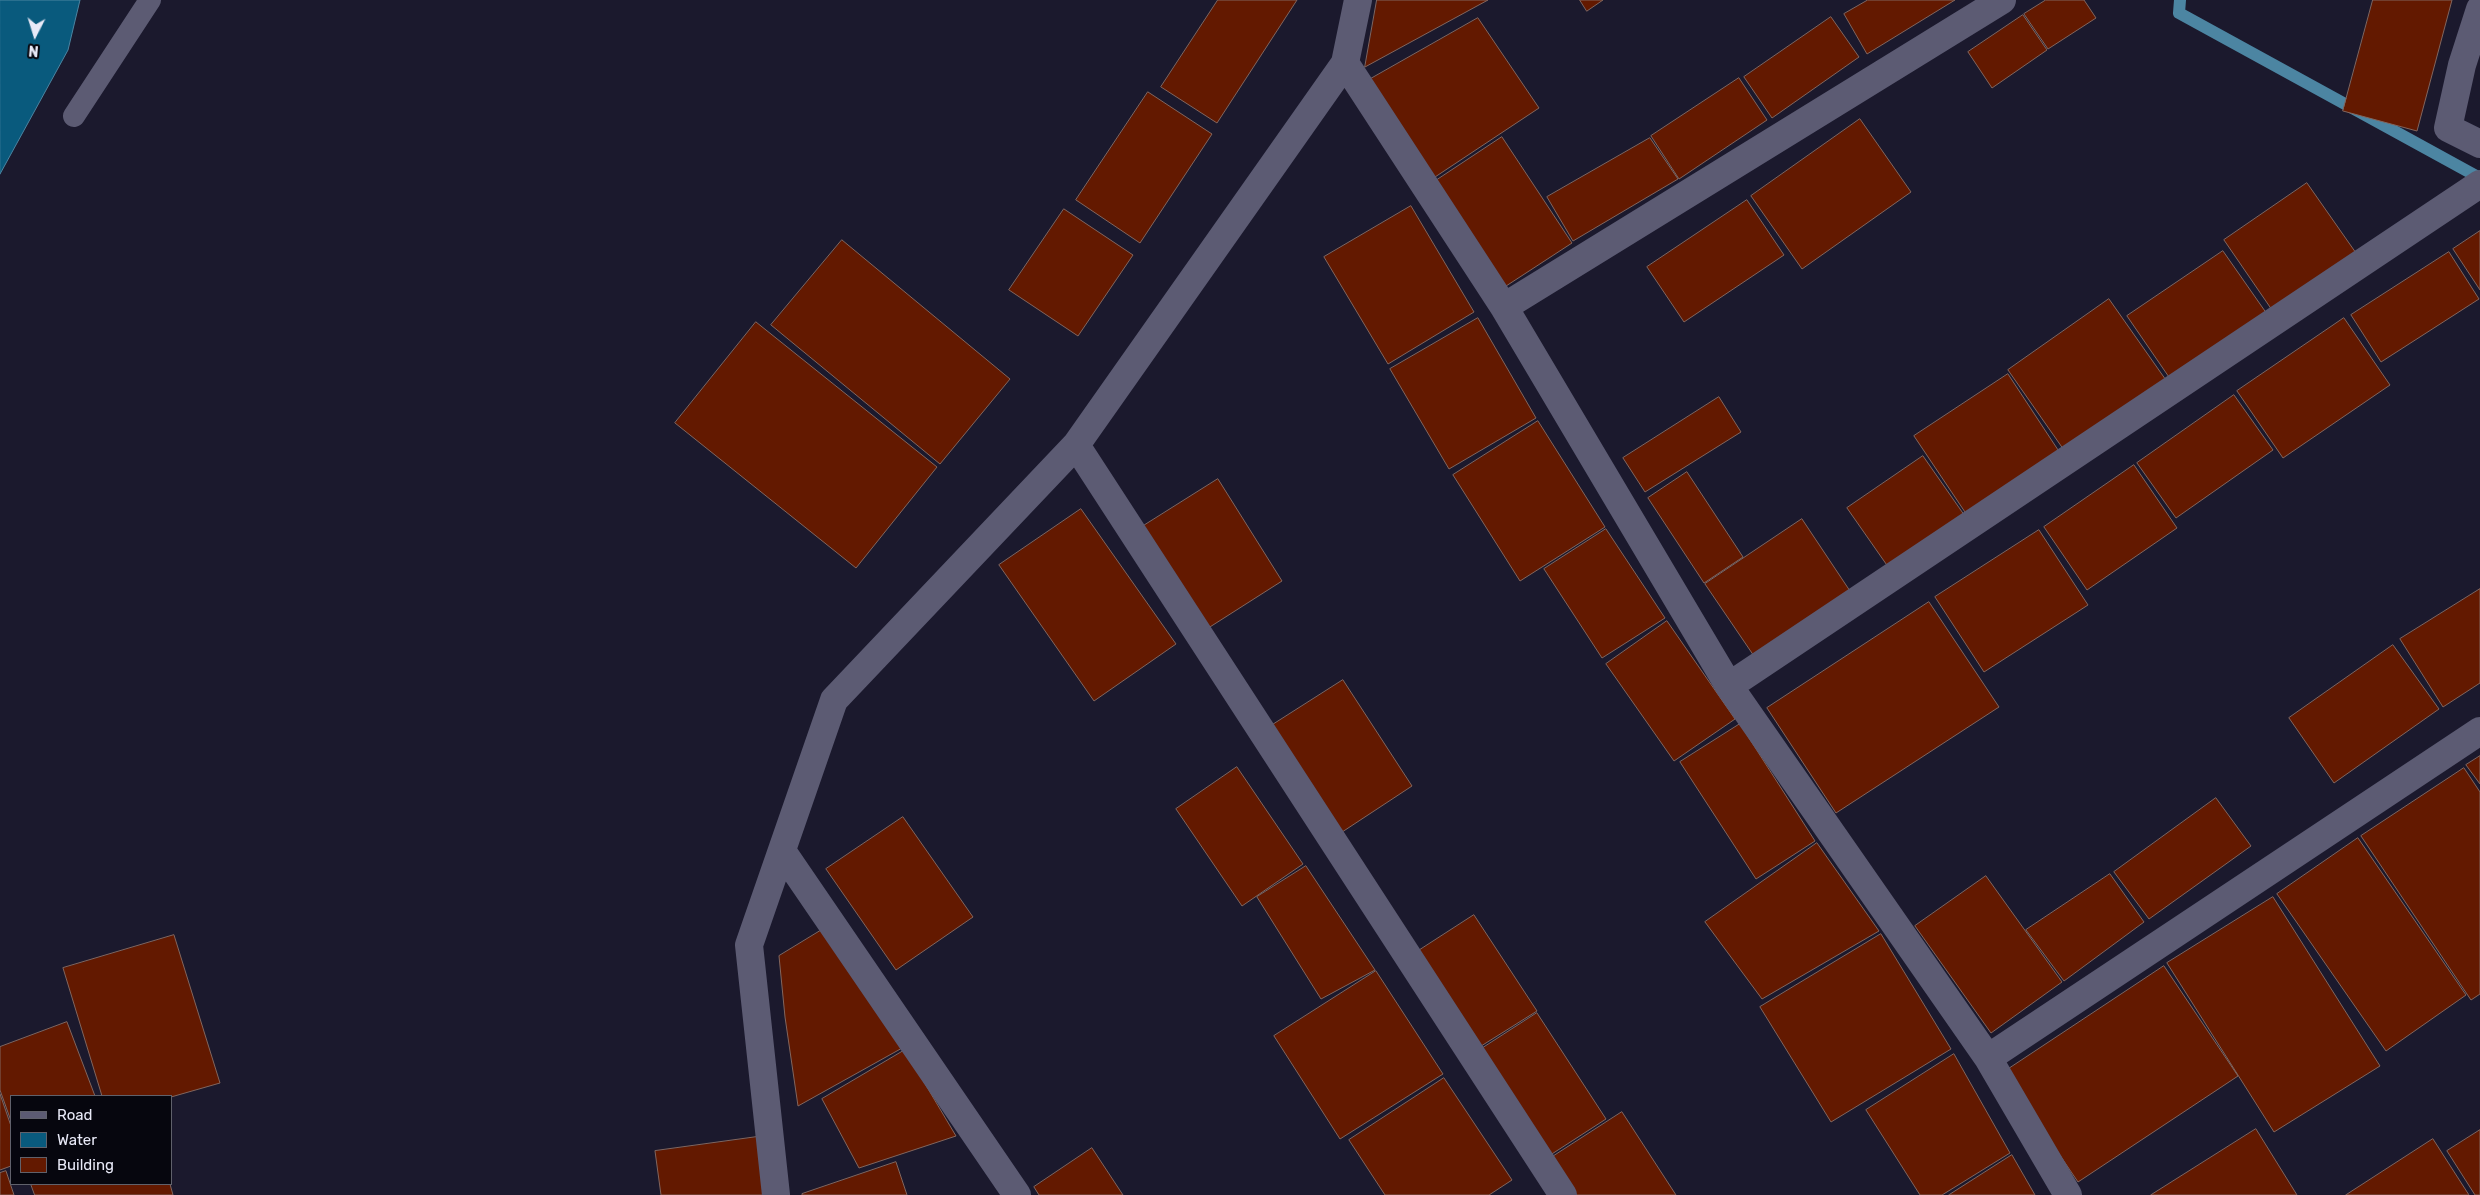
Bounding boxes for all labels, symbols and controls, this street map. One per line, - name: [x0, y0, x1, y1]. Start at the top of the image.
- north arrow: [10, 10, 60, 60]
- text: N: [28, 42, 39, 59]
- legend: [10, 1095, 172, 1185]
- text: Road: [57, 1106, 93, 1124]
- text: Water: [57, 1131, 97, 1149]
- text: Building: [57, 1156, 114, 1174]

